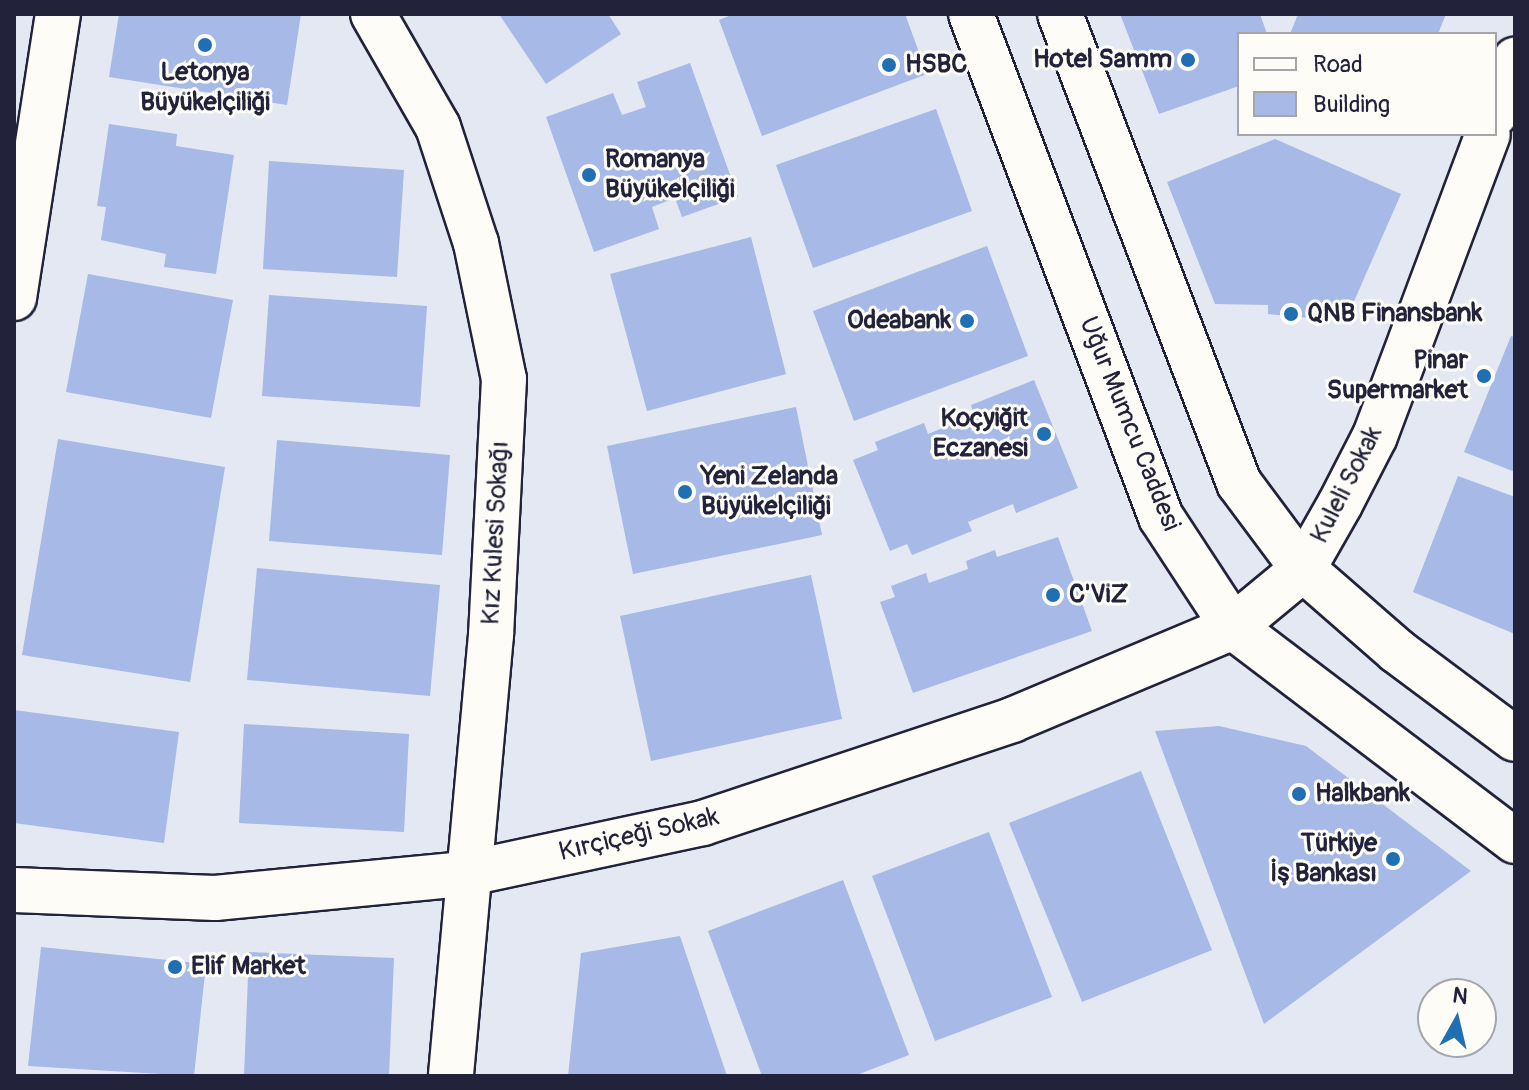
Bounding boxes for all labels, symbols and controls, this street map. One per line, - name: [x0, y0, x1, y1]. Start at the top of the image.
- legend: [1237, 32, 1497, 136]
- marker: Letonya Büyükelçiliği: [196, 36, 214, 54]
- place label: Hotel Samm: [1033, 44, 1172, 76]
- place label: HSBC: [905, 49, 967, 81]
- text: Road: [1313, 50, 1363, 79]
- marker: Hotel Samm: [1179, 51, 1197, 69]
- marker: HSBC: [880, 56, 898, 74]
- place label: Letonya Büyükelçiliği: [140, 57, 270, 118]
- text: Building: [1313, 90, 1390, 119]
- place label: Romanya Büyükelçiliği: [605, 144, 735, 206]
- marker: Romanya Büyükelçiliği: [580, 166, 598, 184]
- place label: QNB Finansbank: [1307, 298, 1482, 330]
- place label: Odeabank: [847, 305, 951, 337]
- marker: QNB Finansbank: [1282, 305, 1300, 323]
- marker: Odeabank: [958, 312, 976, 330]
- street label: Uğur Mumcu Caddesi: [1072, 313, 1186, 535]
- place label: Pinar Supermarket: [1327, 345, 1468, 406]
- marker: Pinar Supermarket: [1475, 367, 1493, 385]
- place label: Koçyiğit Eczanesi: [933, 403, 1028, 464]
- street label: Kuleli Sokak: [1304, 421, 1390, 549]
- marker: Koçyiğit Eczanesi: [1035, 425, 1053, 443]
- street label: Kız Kulesi Sokağı: [476, 440, 516, 626]
- place label: Yeni Zelanda Büyükelçiliği: [701, 461, 838, 522]
- marker: Yeni Zelanda Büyükelçiliği: [676, 483, 694, 501]
- place label: C'ViZ: [1069, 579, 1128, 611]
- marker: C'ViZ: [1044, 586, 1062, 604]
- place label: Halkbank: [1315, 778, 1410, 810]
- marker: Halkbank: [1290, 785, 1308, 803]
- street label: Kırçiçeği Sokak: [556, 801, 722, 869]
- place label: Türkiye İş Bankası: [1270, 828, 1377, 890]
- marker: Türkiye İş Bankası: [1384, 850, 1402, 868]
- place label: Elif Market: [191, 951, 306, 983]
- marker: Elif Market: [166, 958, 184, 976]
- north arrow: [1417, 978, 1497, 1058]
- text: N: [1451, 981, 1469, 1011]

